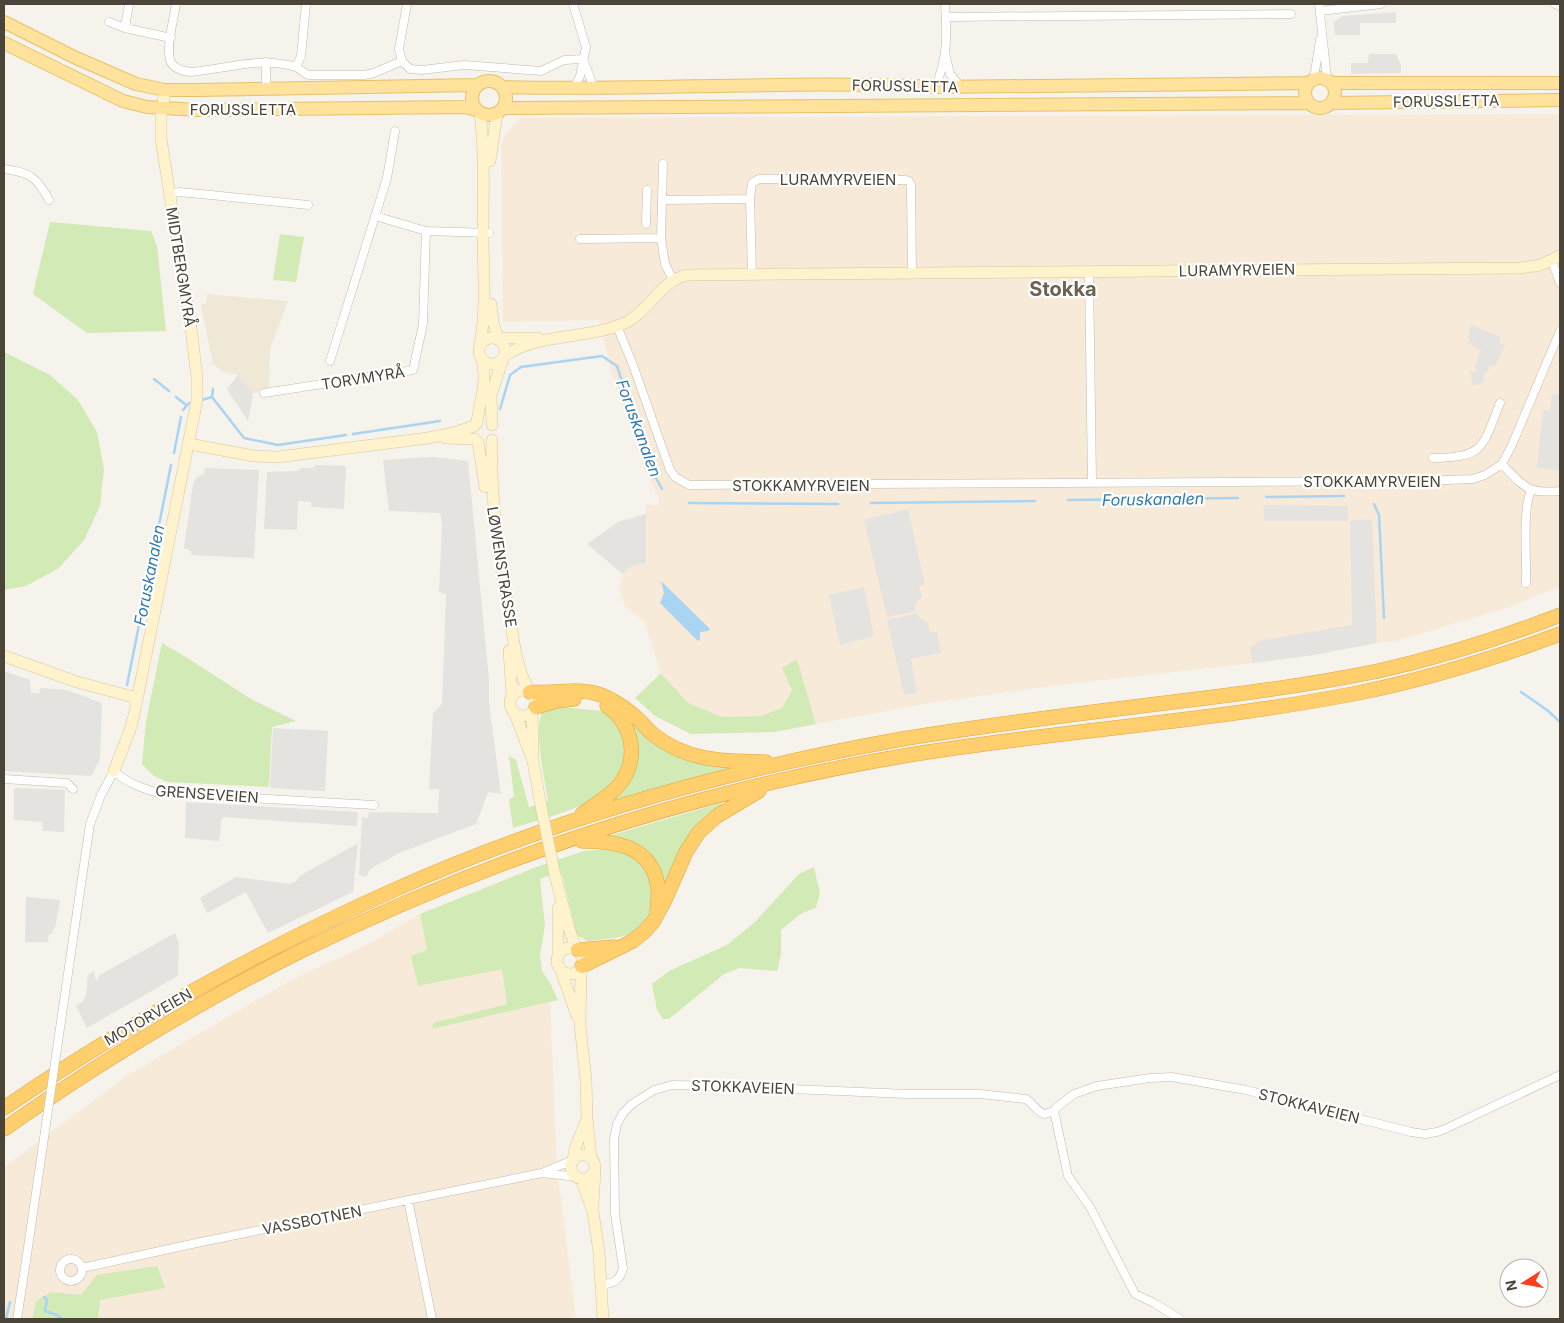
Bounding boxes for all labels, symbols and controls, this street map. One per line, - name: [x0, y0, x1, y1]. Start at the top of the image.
- street label: FORUSSLETTA: [852, 76, 958, 96]
- street label: FORUSSLETTA: [1393, 91, 1499, 111]
- street label: FORUSSLETTA: [190, 100, 296, 119]
- street label: LURAMYRVEIEN: [780, 170, 896, 189]
- street label: MIDTBERGMYRÅ: [162, 206, 200, 328]
- street label: LURAMYRVEIEN: [1179, 259, 1295, 281]
- district label: Stokka: [1029, 277, 1097, 301]
- street label: TORVMYRÅ: [320, 362, 406, 394]
- water label: Foruskanalen: [612, 376, 666, 480]
- street label: STOKKAMYRVEIEN: [1303, 472, 1441, 491]
- street label: STOKKAMYRVEIEN: [732, 476, 870, 495]
- water label: Foruskanalen: [1102, 488, 1204, 510]
- street label: LØWENSTRASSE: [483, 505, 521, 629]
- water label: Foruskanalen: [129, 523, 169, 627]
- street label: GRENSEVEIEN: [155, 781, 259, 807]
- street label: MOTORVEIEN: [101, 984, 195, 1050]
- street label: STOKKAVEIEN: [691, 1076, 795, 1098]
- street label: STOKKAVEIEN: [1256, 1084, 1362, 1128]
- street label: VASSBOTNEN: [261, 1201, 363, 1239]
- north arrow: [1499, 1258, 1549, 1308]
- text: N: [1501, 1279, 1520, 1292]

